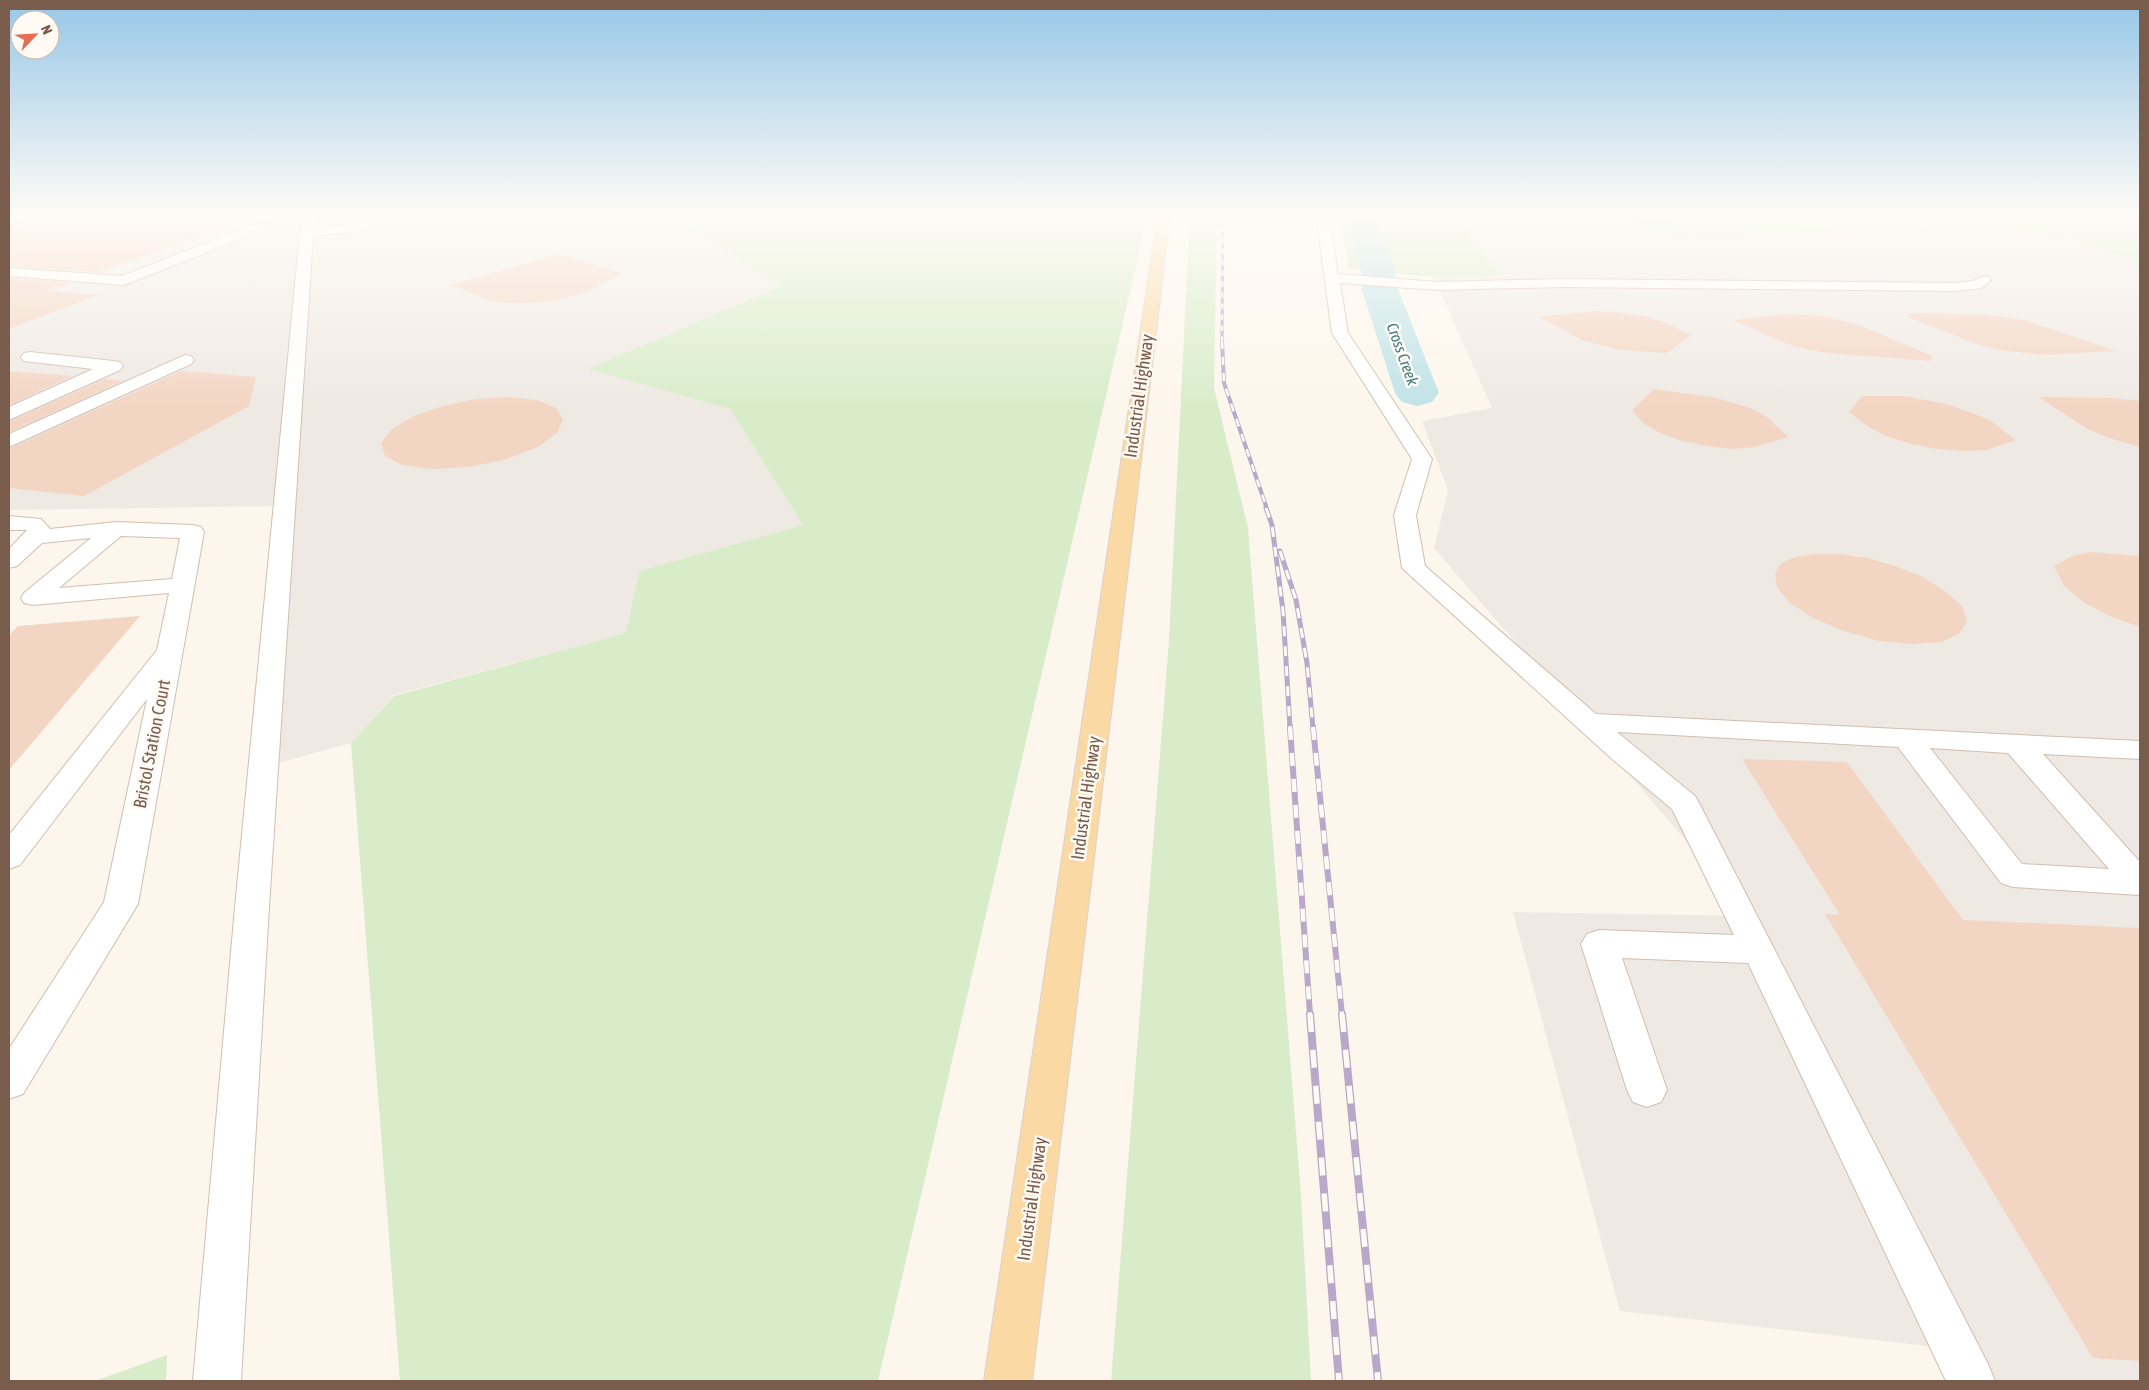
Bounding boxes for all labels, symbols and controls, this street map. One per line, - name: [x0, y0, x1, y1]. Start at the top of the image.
- north arrow: [10, 10, 60, 60]
- text: N: [38, 22, 56, 37]
- water label: Cross Creek: [1383, 320, 1423, 389]
- street label: Industrial Highway: [1119, 333, 1158, 459]
- street label: Bristol Station Court: [129, 678, 174, 810]
- street label: Industrial Highway: [1066, 735, 1105, 861]
- street label: Industrial Highway: [1012, 1136, 1051, 1262]

